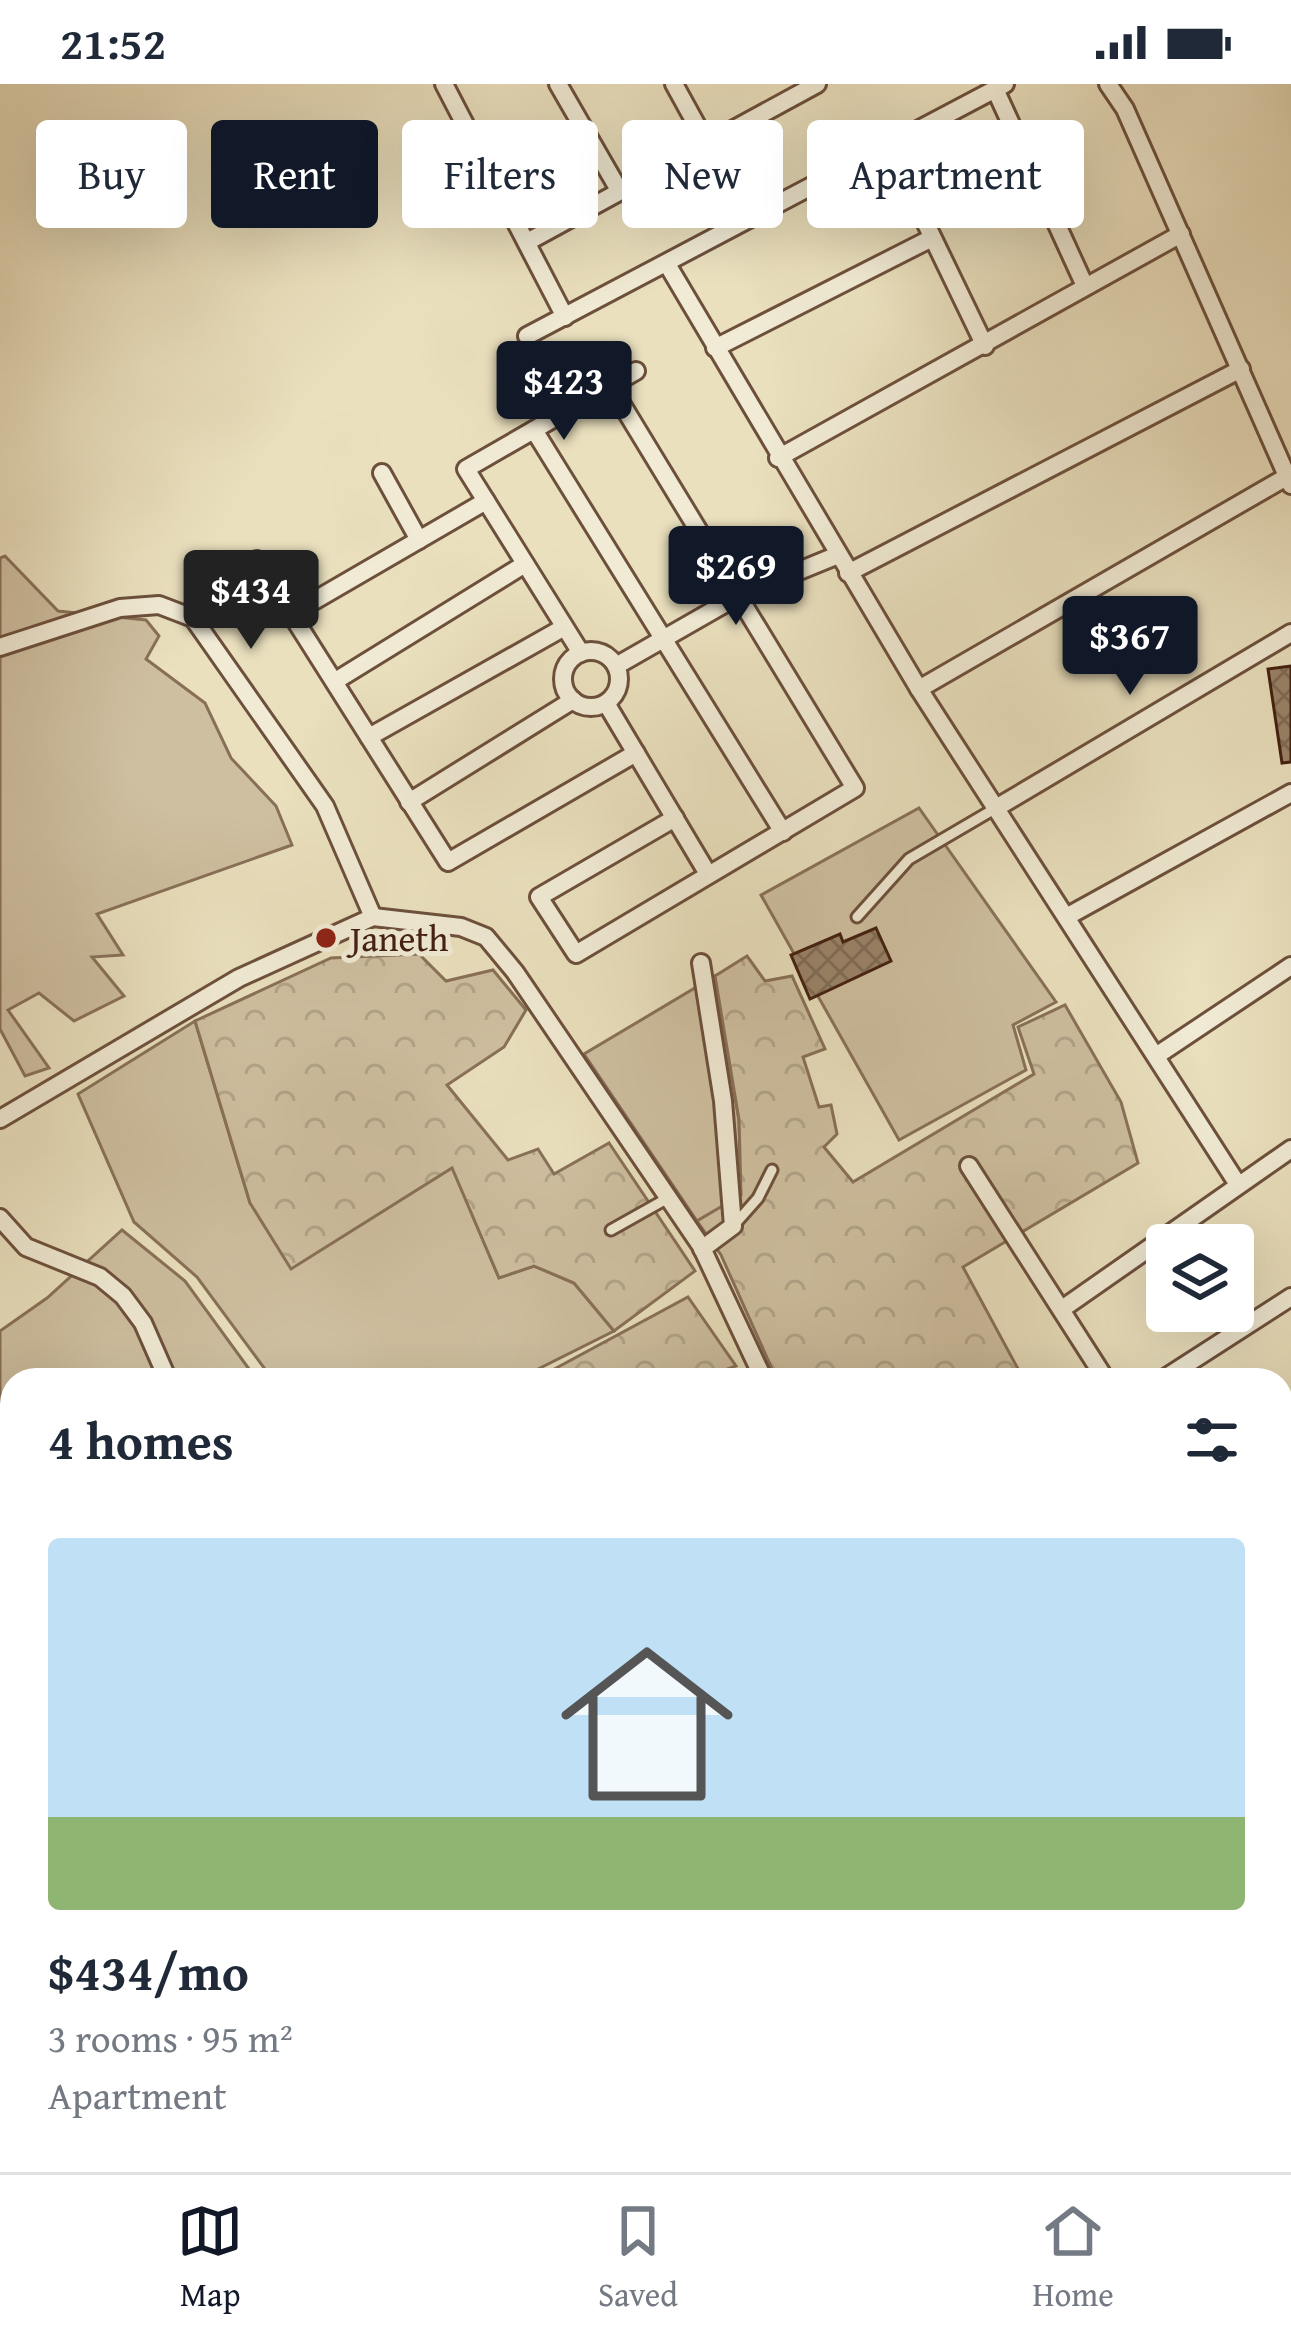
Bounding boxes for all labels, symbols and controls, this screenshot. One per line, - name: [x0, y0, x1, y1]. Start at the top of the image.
- text: 21:52: [60, 10, 166, 75]
- chip: Buy: [36, 120, 187, 228]
- chip: Rent: [211, 120, 378, 228]
- chip: Filters: [402, 120, 598, 228]
- chip: New: [622, 120, 783, 228]
- chip: Apartment: [807, 120, 1084, 228]
- pin: $423: [493, 341, 635, 443]
- text: $423: [524, 351, 604, 408]
- pin: $269: [665, 526, 807, 628]
- text: $269: [696, 536, 776, 593]
- pin: $434: [180, 550, 322, 652]
- text: $434: [211, 560, 291, 617]
- pin: $367: [1059, 596, 1201, 698]
- text: $367: [1090, 606, 1170, 663]
- place label: Janeth: [346, 911, 448, 964]
- marker: Janeth: [313, 925, 339, 951]
- map controls: [1146, 1224, 1254, 1332]
- button: layers: [1146, 1224, 1254, 1332]
- text: 4 homes: [48, 1403, 234, 1478]
- icon: filters: [1179, 1407, 1245, 1473]
- icon: home: [539, 1616, 755, 1832]
- text: $434/mo: [48, 1934, 249, 2009]
- text: 3 rooms · 95 m²: [48, 2009, 293, 2066]
- text: Apartment: [48, 2066, 227, 2123]
- tab: Map: [177, 2198, 243, 2318]
- tab: Saved: [598, 2198, 678, 2318]
- tab: Home: [1032, 2198, 1114, 2318]

